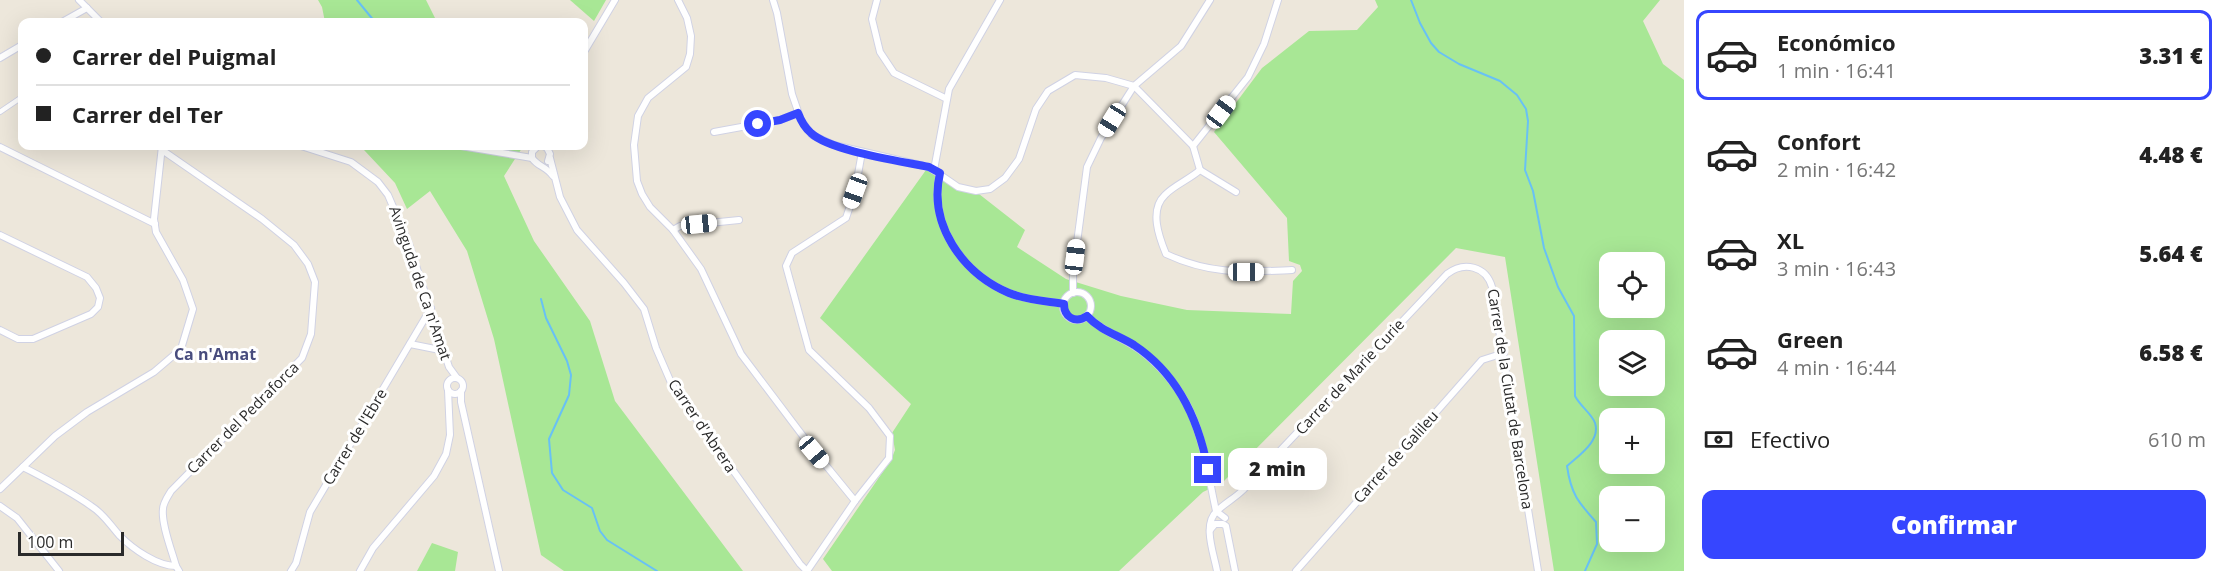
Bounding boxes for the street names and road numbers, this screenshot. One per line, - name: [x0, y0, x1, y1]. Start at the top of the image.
- street label: Avinguda de Ca n'Amat: [385, 203, 457, 362]
- street label: Carrer de la Ciutat de Barcelona: [1484, 287, 1538, 511]
- street label: Carrer de Marie Curie: [1290, 314, 1408, 438]
- street label: Carrer del Pedraforca: [182, 357, 303, 478]
- street label: Carrer d'Abrera: [664, 375, 741, 476]
- street label: Carrer de l'Ebre: [317, 385, 391, 488]
- street label: Carrer de Galileu: [1348, 406, 1442, 507]

